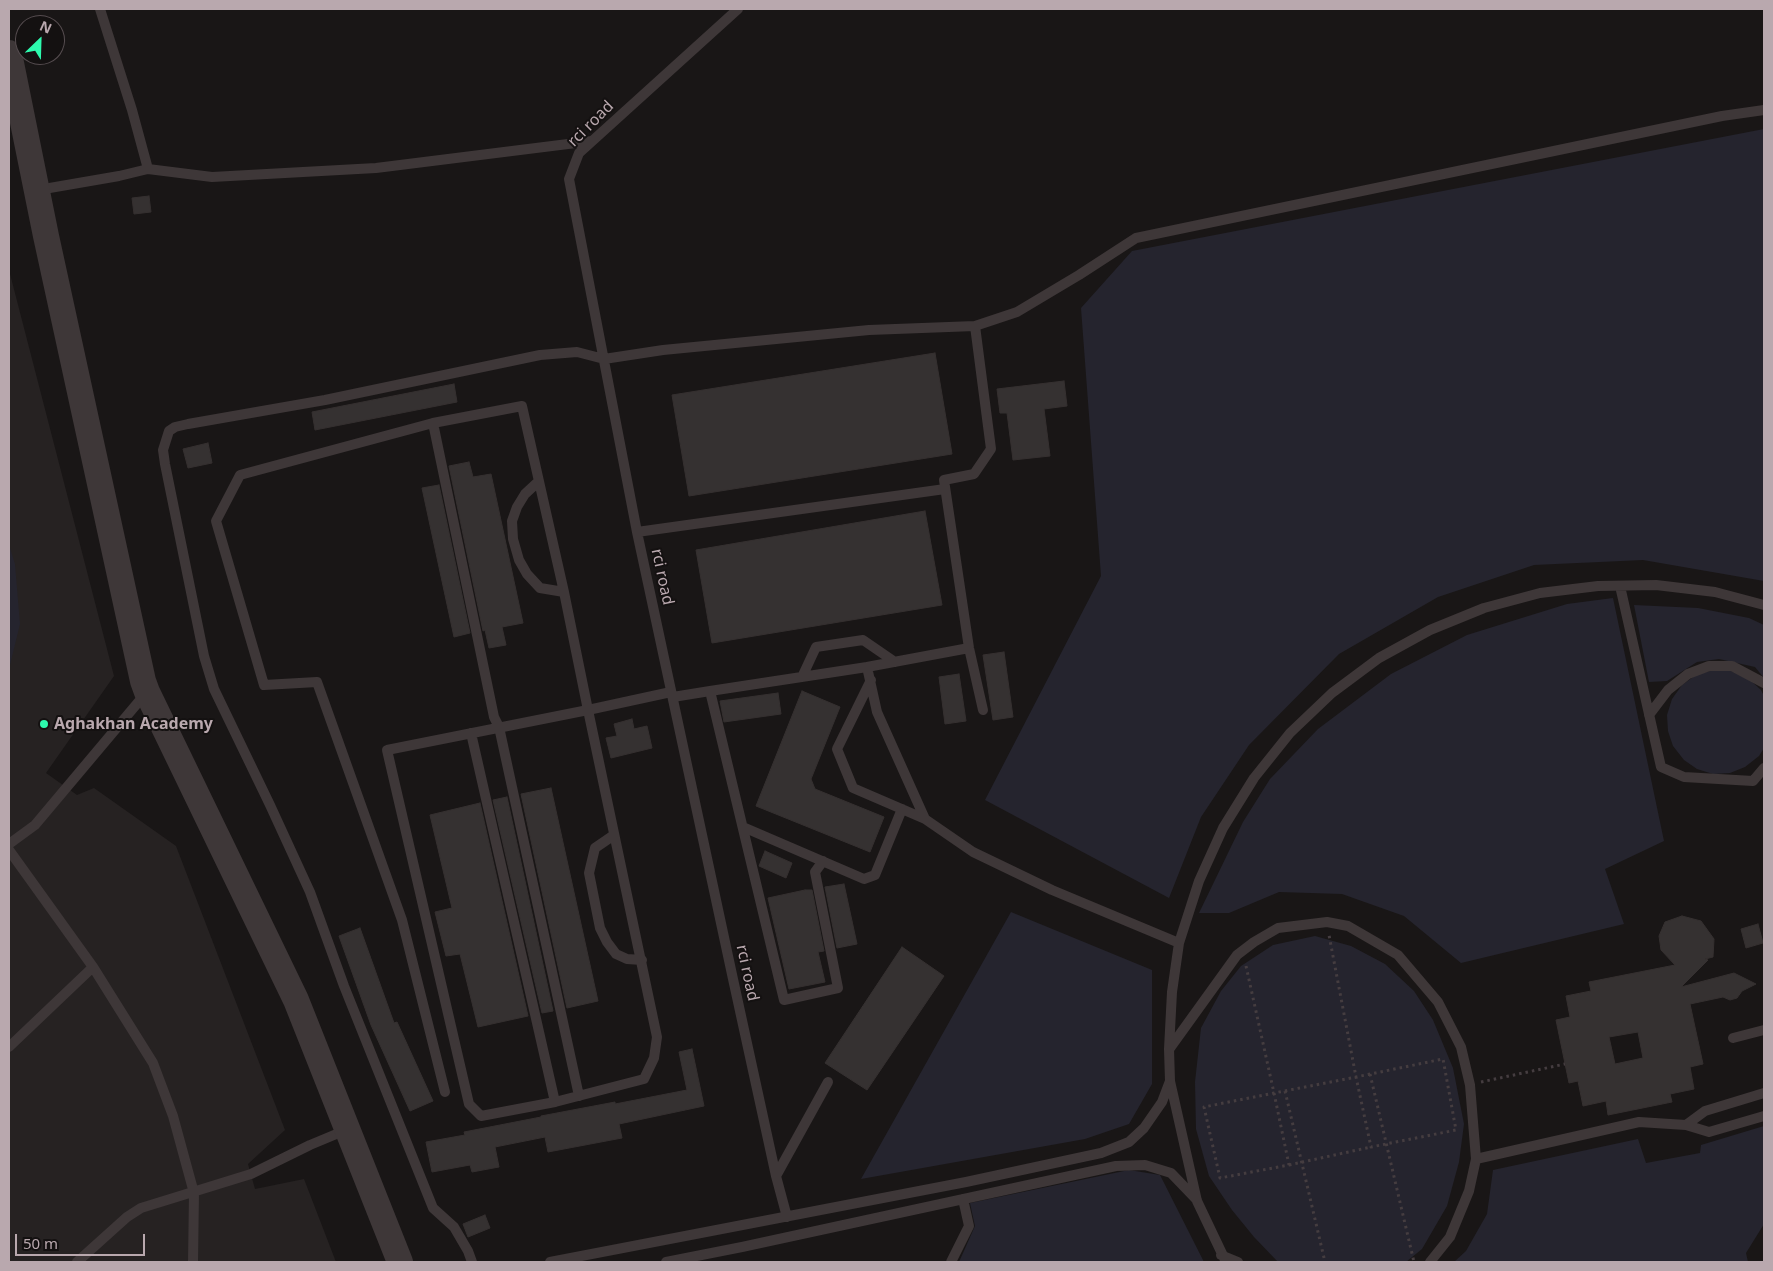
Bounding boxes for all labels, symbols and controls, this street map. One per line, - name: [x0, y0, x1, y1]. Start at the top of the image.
- north arrow: [15, 15, 65, 65]
- text: N: [37, 16, 55, 38]
- street label: rci road: [564, 97, 618, 151]
- street label: rci road: [647, 547, 677, 607]
- place label: Aghakhan Academy: [54, 714, 213, 734]
- marker: Aghakhan Academy: [38, 718, 50, 730]
- street label: rci road: [732, 943, 762, 1003]
- scale bar: [18, 1224, 148, 1256]
- text: 50 m: [23, 1233, 58, 1253]

